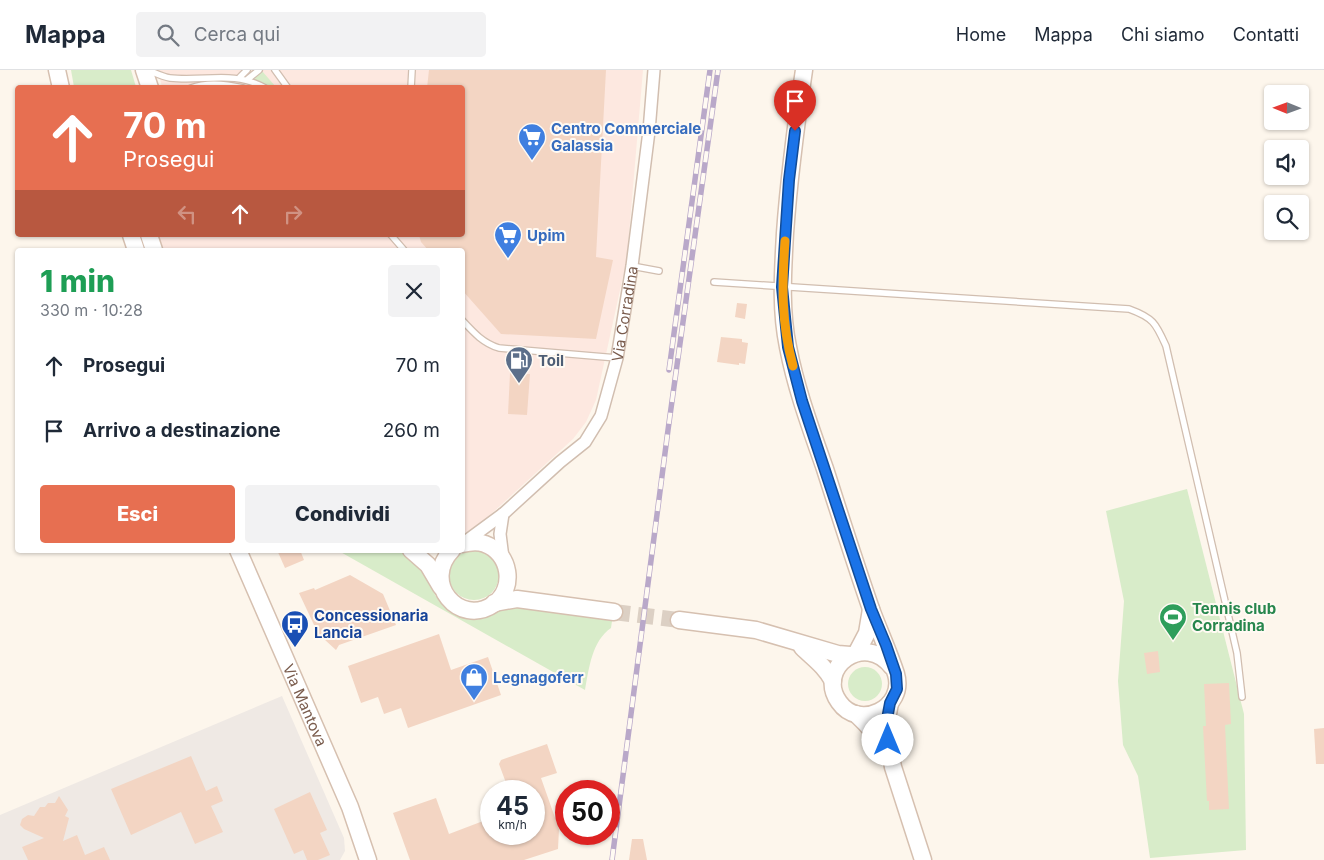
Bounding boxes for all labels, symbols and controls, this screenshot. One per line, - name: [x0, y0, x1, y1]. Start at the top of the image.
- search box: [136, 12, 486, 57]
- text: Mappa: [25, 20, 106, 49]
- icon: search: [154, 21, 182, 49]
- text: Cerca qui: [194, 23, 280, 46]
- text: Home: [956, 24, 1006, 45]
- text: Mappa: [1034, 24, 1093, 45]
- text: Chi siamo: [1121, 24, 1205, 45]
- text: Contatti: [1233, 24, 1299, 45]
- pin: [774, 80, 816, 131]
- north arrow: [1264, 85, 1309, 130]
- map controls: [1264, 85, 1309, 240]
- icon: arrive: [781, 87, 809, 115]
- text: 70 m: [123, 104, 207, 146]
- icon: ahead: [40, 105, 105, 170]
- place label: Centro Commerciale Galassia: [551, 119, 701, 155]
- supermarket icon: Centro Commerciale Galassia: [517, 122, 547, 161]
- button: sound: [1264, 140, 1309, 185]
- text: Prosegui: [123, 146, 214, 172]
- button: search: [1264, 195, 1309, 240]
- icon: left: [173, 200, 201, 228]
- icon: ahead: [226, 200, 254, 228]
- icon: right: [279, 200, 307, 228]
- supermarket icon: Upim: [493, 220, 523, 259]
- place label: Upim: [527, 226, 565, 245]
- text: 1 min: [40, 263, 115, 299]
- street label: Via Corradina: [607, 264, 641, 363]
- button: close: [388, 265, 440, 317]
- text: 330 m · 10:28: [40, 300, 143, 320]
- fuel station icon: Toil: [504, 345, 534, 384]
- place label: Toil: [538, 351, 564, 370]
- icon: ahead: [40, 352, 68, 380]
- text: Prosegui: [83, 354, 165, 377]
- text: 70 m: [396, 354, 440, 377]
- icon: arrive: [40, 417, 68, 445]
- text: Arrivo a destinazione: [83, 419, 281, 442]
- text: 260 m: [383, 419, 440, 442]
- button: Esci: [40, 485, 235, 543]
- button: Condividi: [245, 485, 440, 543]
- place label: Tennis club Corradina: [1192, 599, 1276, 635]
- sports icon: Tennis club Corradina: [1158, 602, 1188, 641]
- place label: Concessionaria Lancia: [314, 606, 429, 642]
- bus stop icon: Concessionaria Lancia: [280, 609, 310, 648]
- street label: Via Mantova: [279, 661, 332, 749]
- shop icon: Legnagoferr: [459, 662, 489, 701]
- place label: Legnagoferr: [493, 668, 584, 687]
- position arrow: [861, 713, 913, 765]
- speed limit sign: 50: [555, 780, 620, 845]
- text: 45: [496, 791, 529, 821]
- text: km/h: [498, 817, 527, 832]

